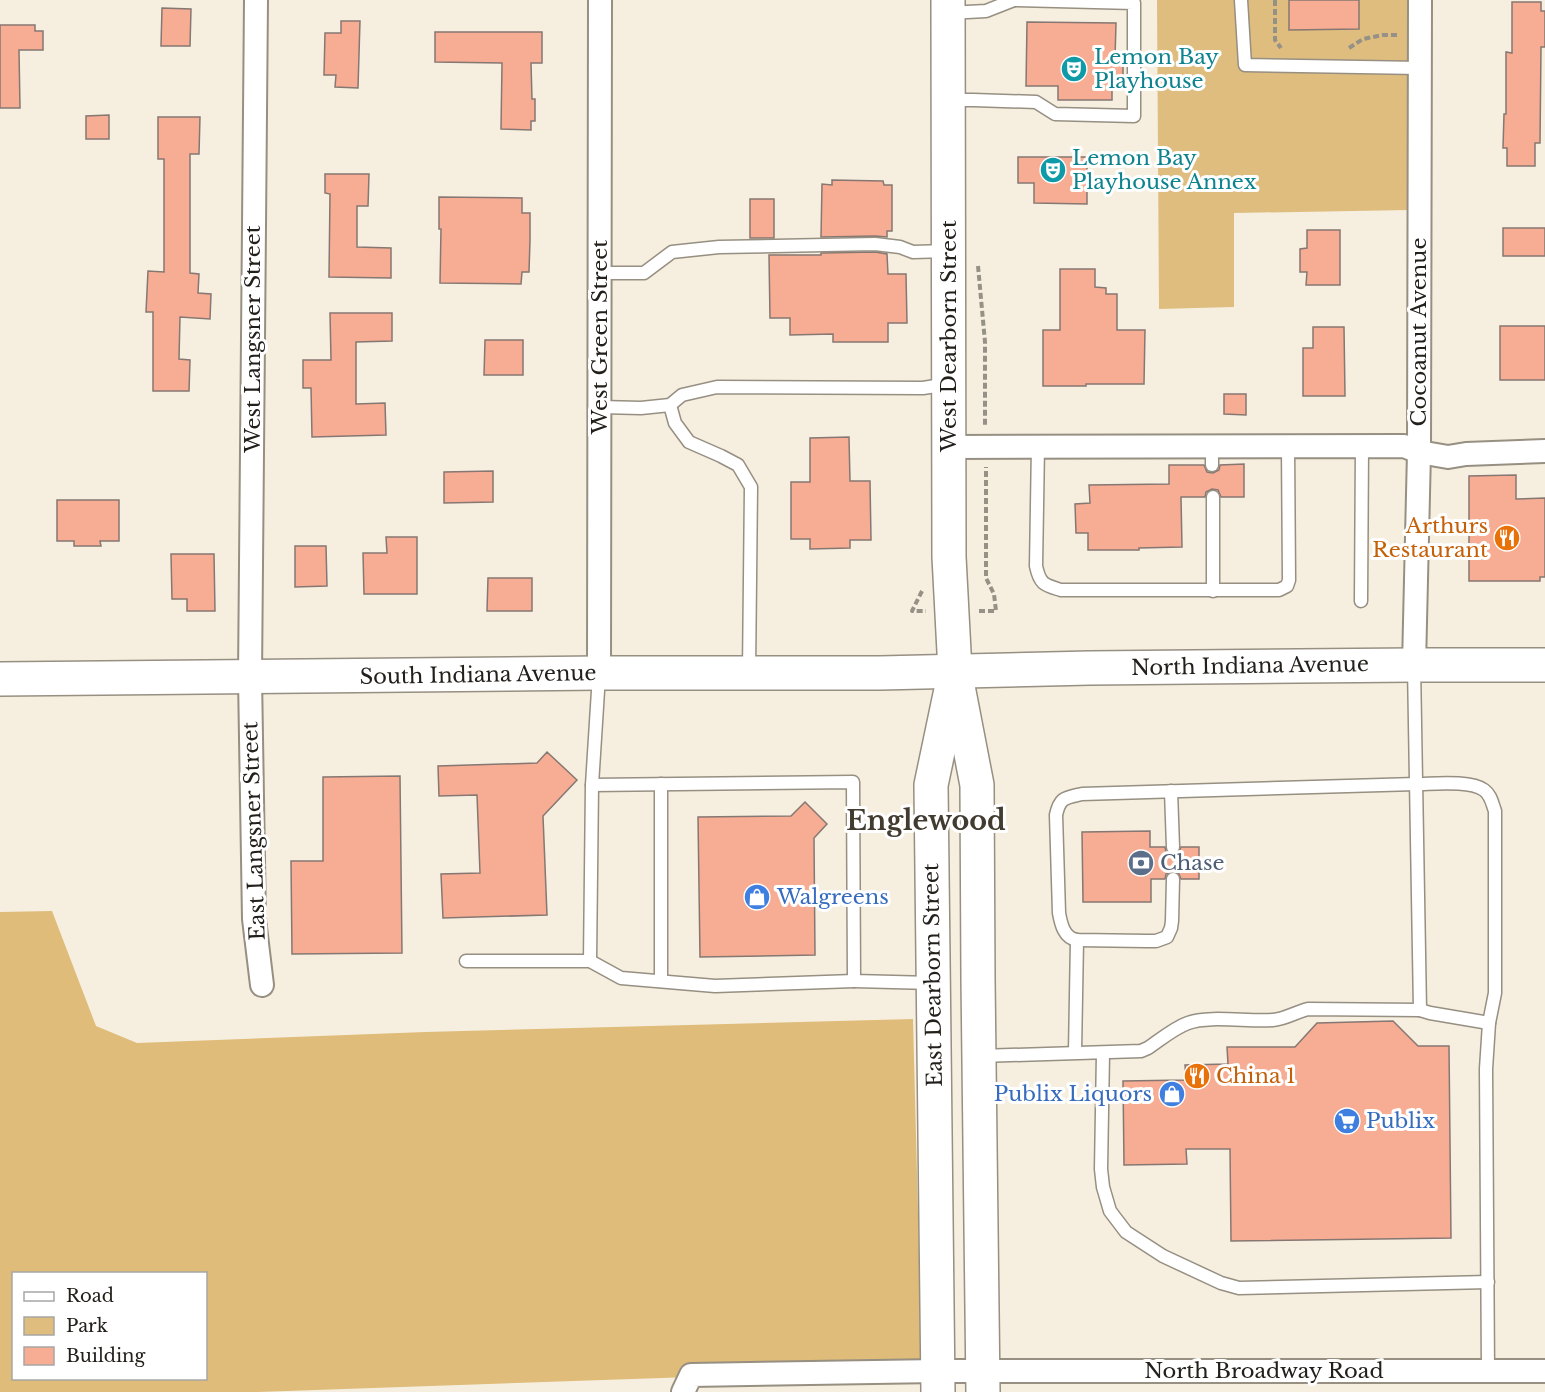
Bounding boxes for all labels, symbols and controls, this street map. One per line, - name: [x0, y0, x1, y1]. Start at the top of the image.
- place label: Lemon Bay Playhouse: [1094, 44, 1219, 94]
- theatre icon: Lemon Bay Playhouse: [1059, 54, 1089, 84]
- place label: Lemon Bay Playhouse Annex: [1072, 145, 1257, 195]
- theatre icon: Lemon Bay Playhouse Annex: [1038, 155, 1068, 185]
- street label: West Dearborn Street: [936, 220, 962, 453]
- street label: West Langsner Street: [240, 225, 266, 454]
- street label: Cocoanut Avenue: [1406, 238, 1432, 426]
- street label: West Green Street: [587, 240, 613, 435]
- place label: Arthurs Restaurant: [1372, 513, 1488, 563]
- restaurant icon: Arthurs Restaurant: [1492, 523, 1522, 553]
- street label: North Indiana Avenue: [1131, 651, 1369, 681]
- street label: South Indiana Avenue: [359, 660, 597, 690]
- street label: East Langsner Street: [237, 721, 271, 941]
- district label: Englewood: [846, 804, 1006, 837]
- bank icon: Chase: [1126, 848, 1156, 878]
- place label: Chase: [1160, 850, 1225, 876]
- street label: East Dearborn Street: [918, 863, 948, 1087]
- shop icon: Walgreens: [742, 882, 772, 912]
- place label: Walgreens: [776, 884, 889, 910]
- restaurant icon: China 1: [1182, 1061, 1212, 1091]
- place label: China 1: [1216, 1063, 1296, 1089]
- shop icon: Publix Liquors: [1157, 1079, 1187, 1109]
- place label: Publix Liquors: [994, 1081, 1152, 1107]
- supermarket icon: Publix: [1332, 1106, 1362, 1136]
- place label: Publix: [1366, 1108, 1435, 1134]
- legend: [12, 1272, 207, 1380]
- text: Road: [66, 1285, 114, 1307]
- text: Park: [66, 1315, 108, 1337]
- text: Building: [66, 1345, 145, 1367]
- street label: North Broadway Road: [1144, 1358, 1384, 1384]

